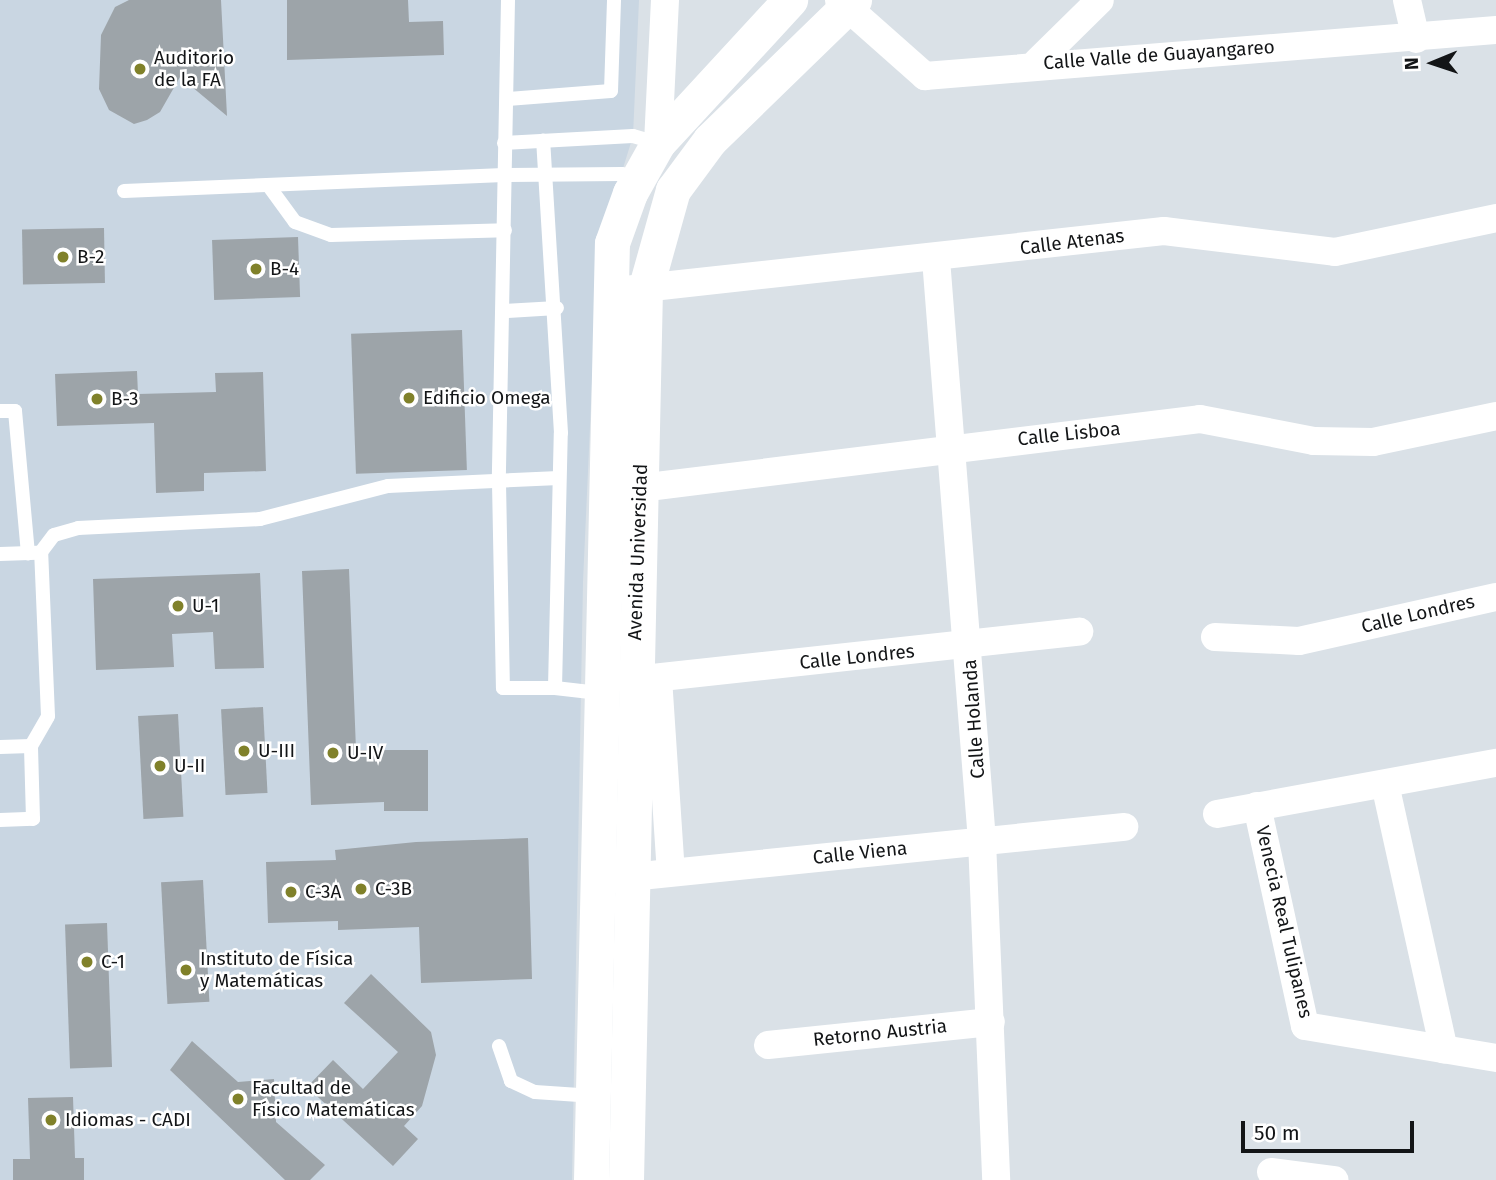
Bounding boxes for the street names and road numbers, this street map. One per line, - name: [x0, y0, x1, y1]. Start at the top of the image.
- street label: Calle Valle de Guayangareo: [1043, 36, 1275, 74]
- street label: Calle Atenas: [1019, 224, 1125, 260]
- street label: Calle Lisboa: [1016, 417, 1122, 451]
- street label: Avenida Universidad: [624, 463, 652, 641]
- street label: Calle Londres: [1359, 590, 1477, 638]
- street label: Calle Londres: [798, 640, 916, 674]
- street label: Calle Holanda: [958, 659, 990, 779]
- street label: Venecia Real Tulipanes: [1251, 824, 1317, 1020]
- street label: Calle Viena: [812, 837, 908, 869]
- street label: Retorno Austria: [812, 1015, 948, 1051]

